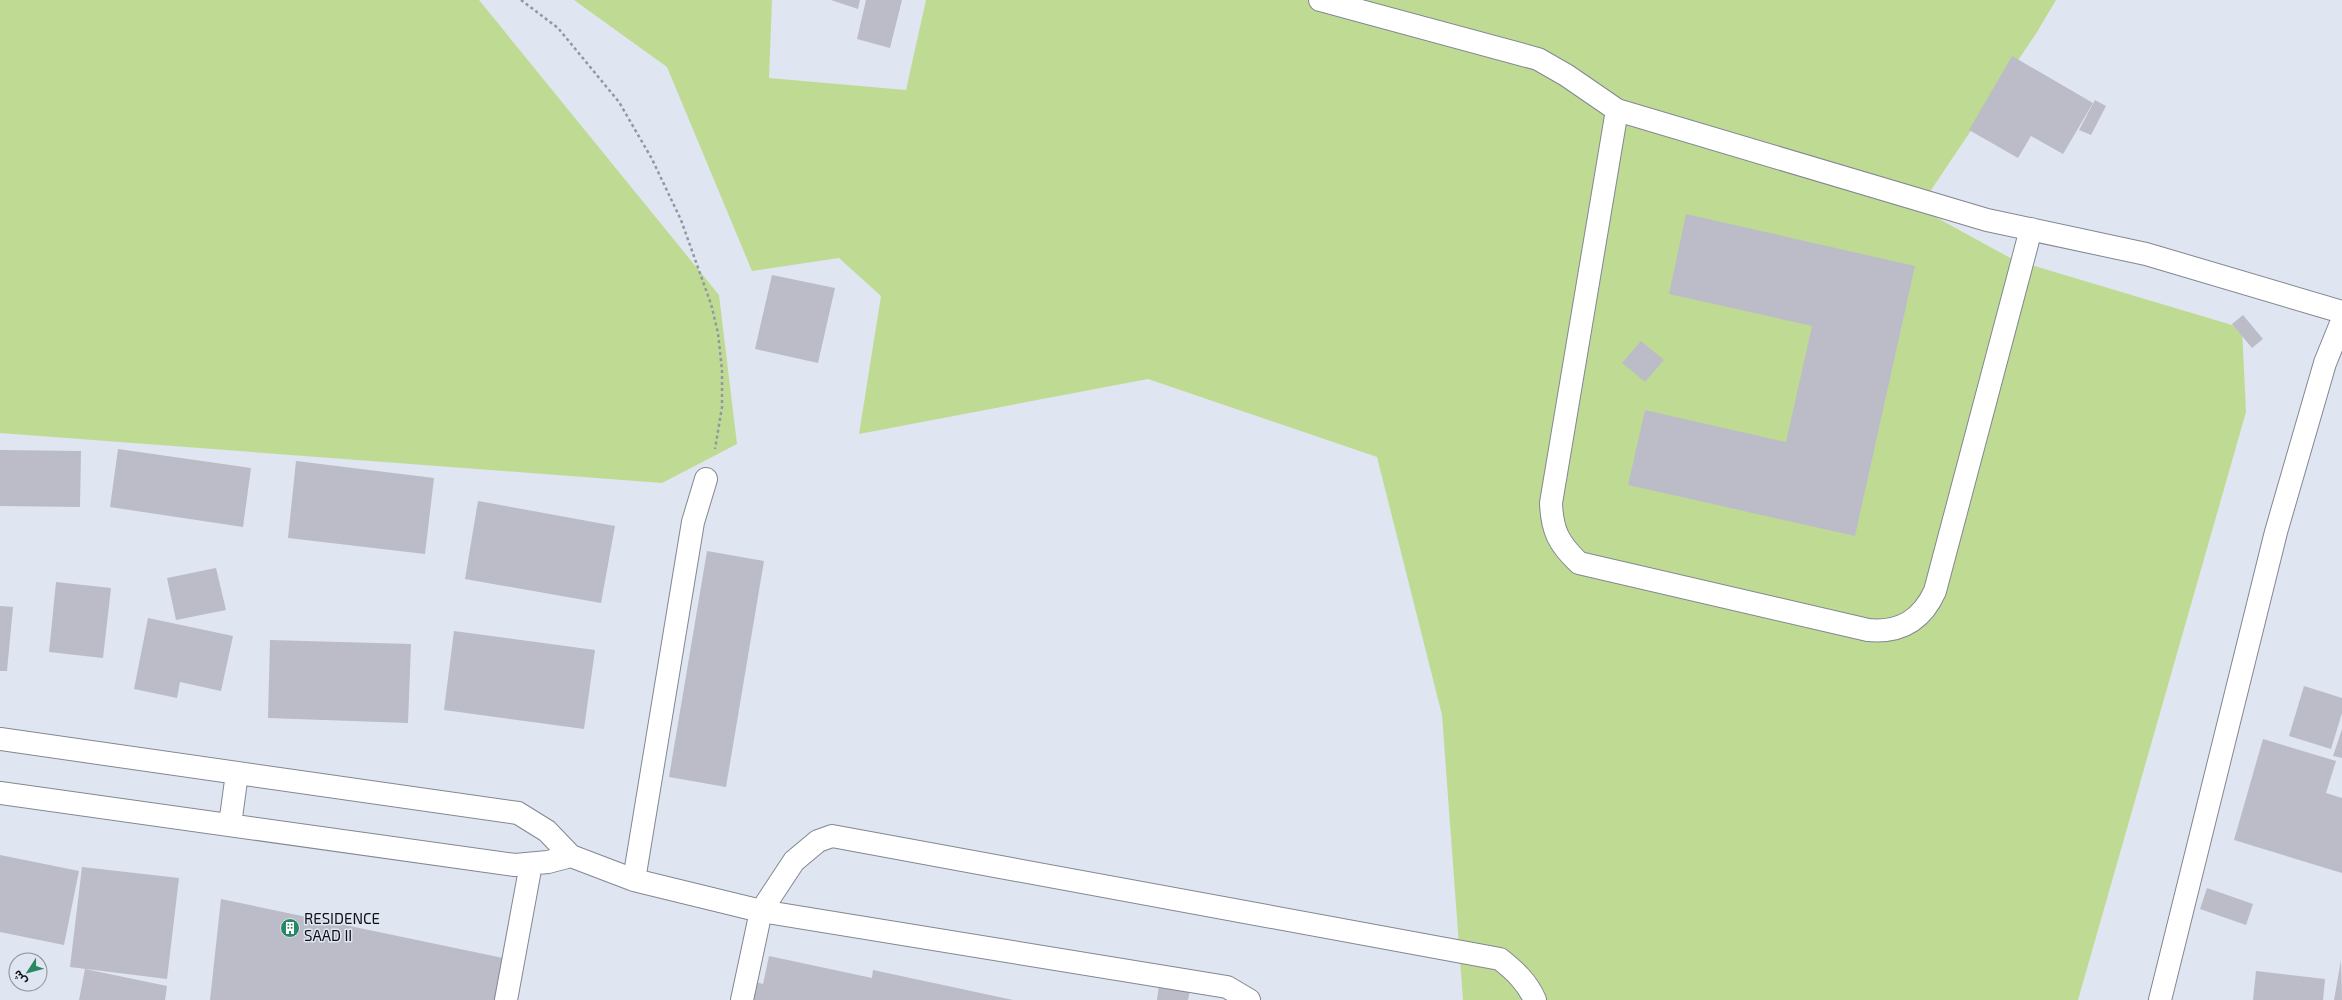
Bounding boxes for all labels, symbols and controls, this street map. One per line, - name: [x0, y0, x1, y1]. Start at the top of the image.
- place label: RESIDENCE SAAD II: [304, 909, 380, 944]
- building icon: RESIDENCE SAAD II: [279, 917, 301, 939]
- north arrow: [8, 952, 48, 992]
- text: ش: [10, 968, 30, 988]

